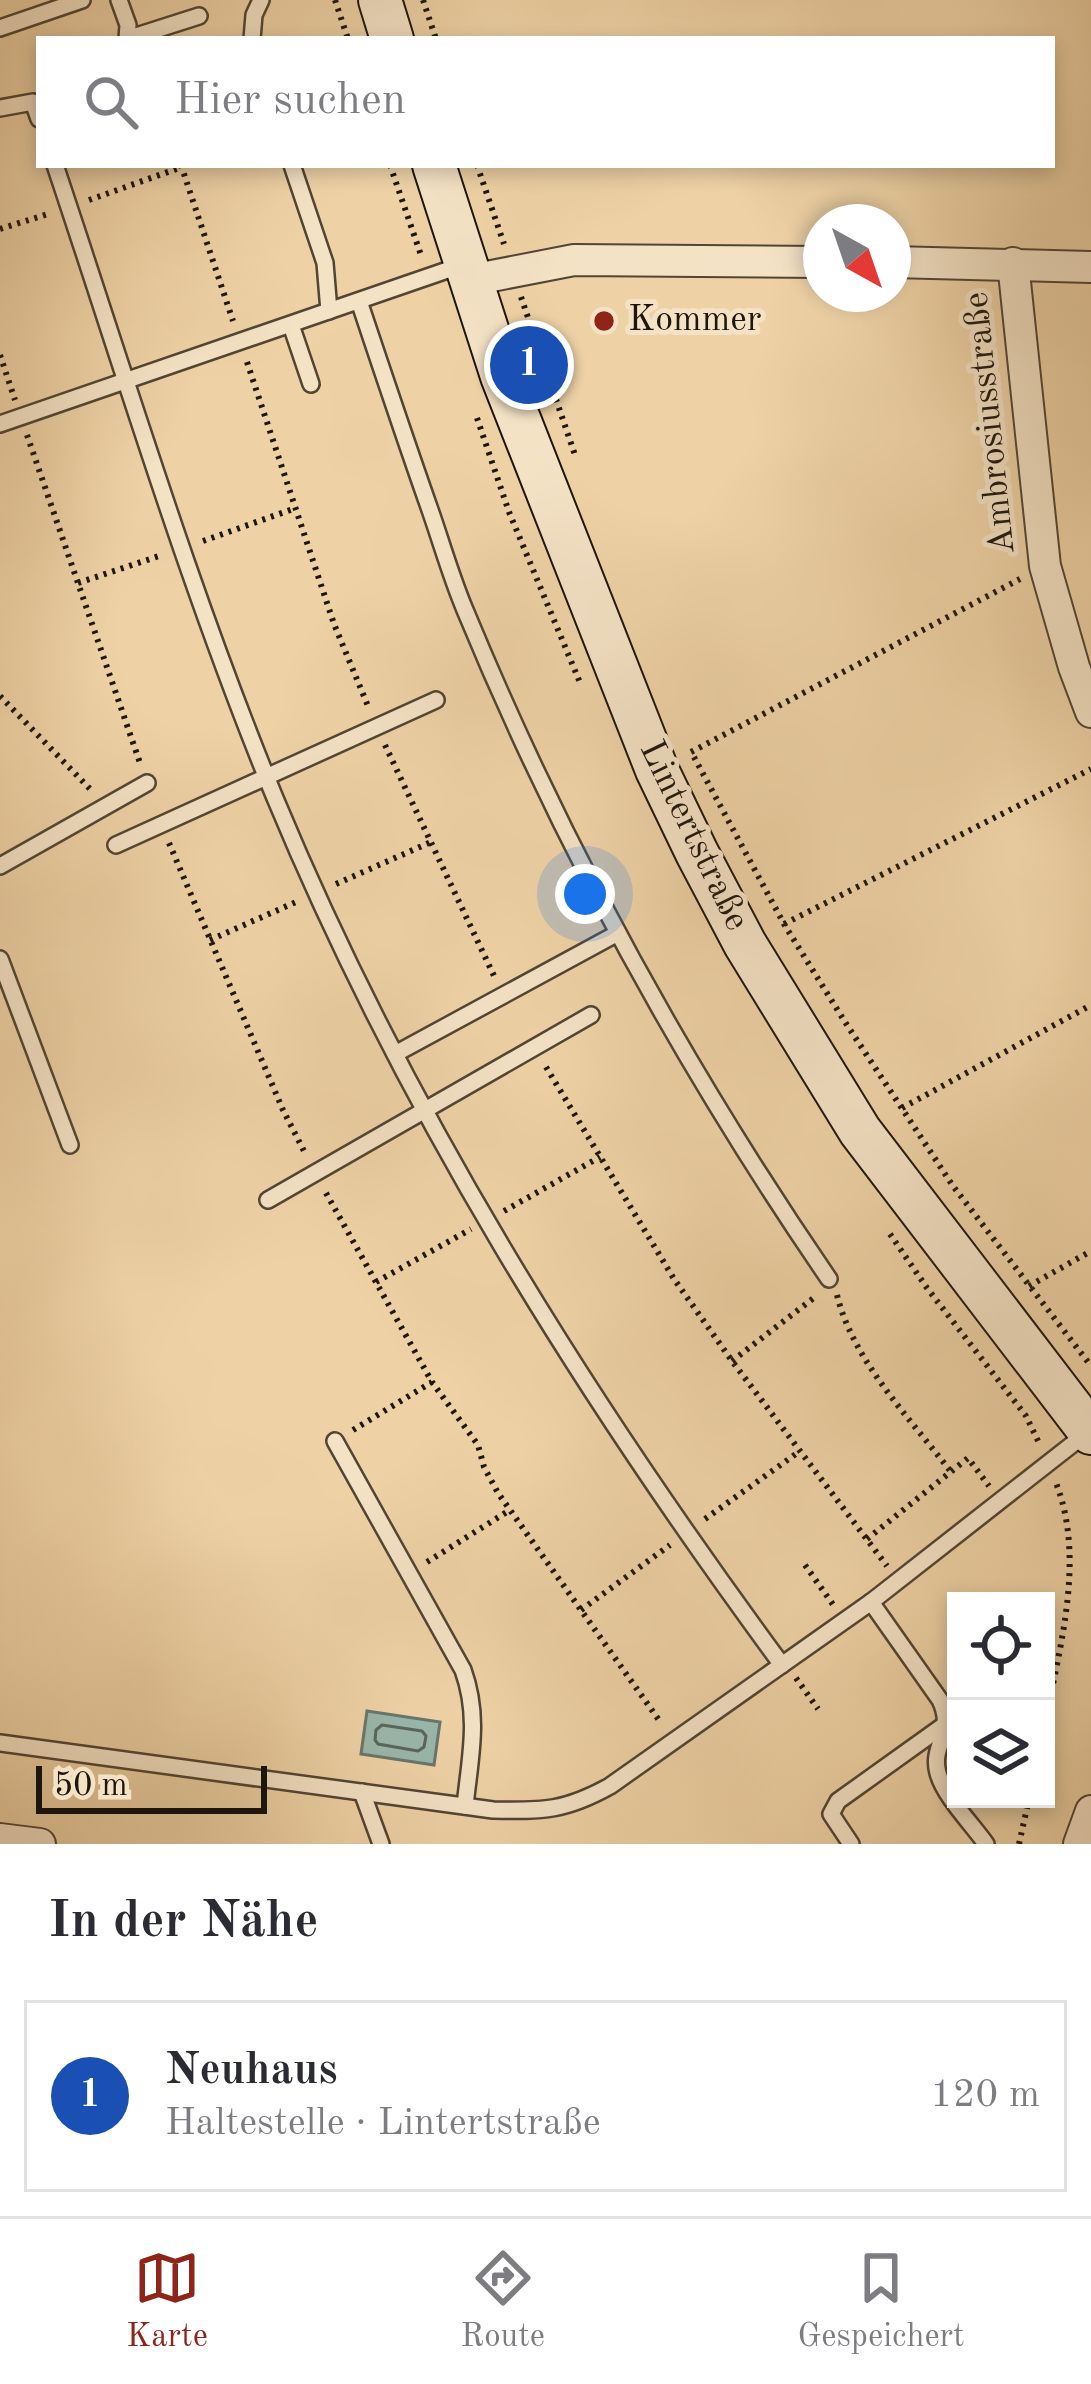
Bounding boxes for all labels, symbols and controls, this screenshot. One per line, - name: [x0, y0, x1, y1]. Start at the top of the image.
- search box: [36, 36, 1055, 168]
- icon: search: [78, 69, 144, 135]
- text: Hier suchen: [174, 79, 406, 124]
- north arrow: [803, 204, 911, 312]
- street label: Ambrosiusstraße: [959, 290, 1023, 556]
- place label: Kommer: [628, 303, 762, 339]
- marker: Kommer: [591, 308, 617, 334]
- pin: 1: [490, 320, 568, 410]
- street label: Lintertstraße: [632, 735, 754, 937]
- your location: [555, 864, 615, 924]
- map controls: [947, 1592, 1055, 1808]
- button: locate: [947, 1592, 1055, 1700]
- button: layers: [947, 1700, 1055, 1808]
- scale bar: [36, 1760, 267, 1813]
- text: 50 m: [54, 1770, 128, 1803]
- text: In der Nähe: [48, 1897, 319, 1948]
- text: Neuhaus: [165, 2049, 338, 2094]
- text: 1: [79, 2076, 101, 2115]
- text: 120 m: [930, 2076, 1040, 2115]
- text: Haltestelle · Lintertstraße: [165, 2104, 601, 2143]
- tab: Karte: [126, 2245, 208, 2358]
- tab: Route: [461, 2245, 545, 2358]
- tab: Gespeichert: [798, 2245, 965, 2358]

